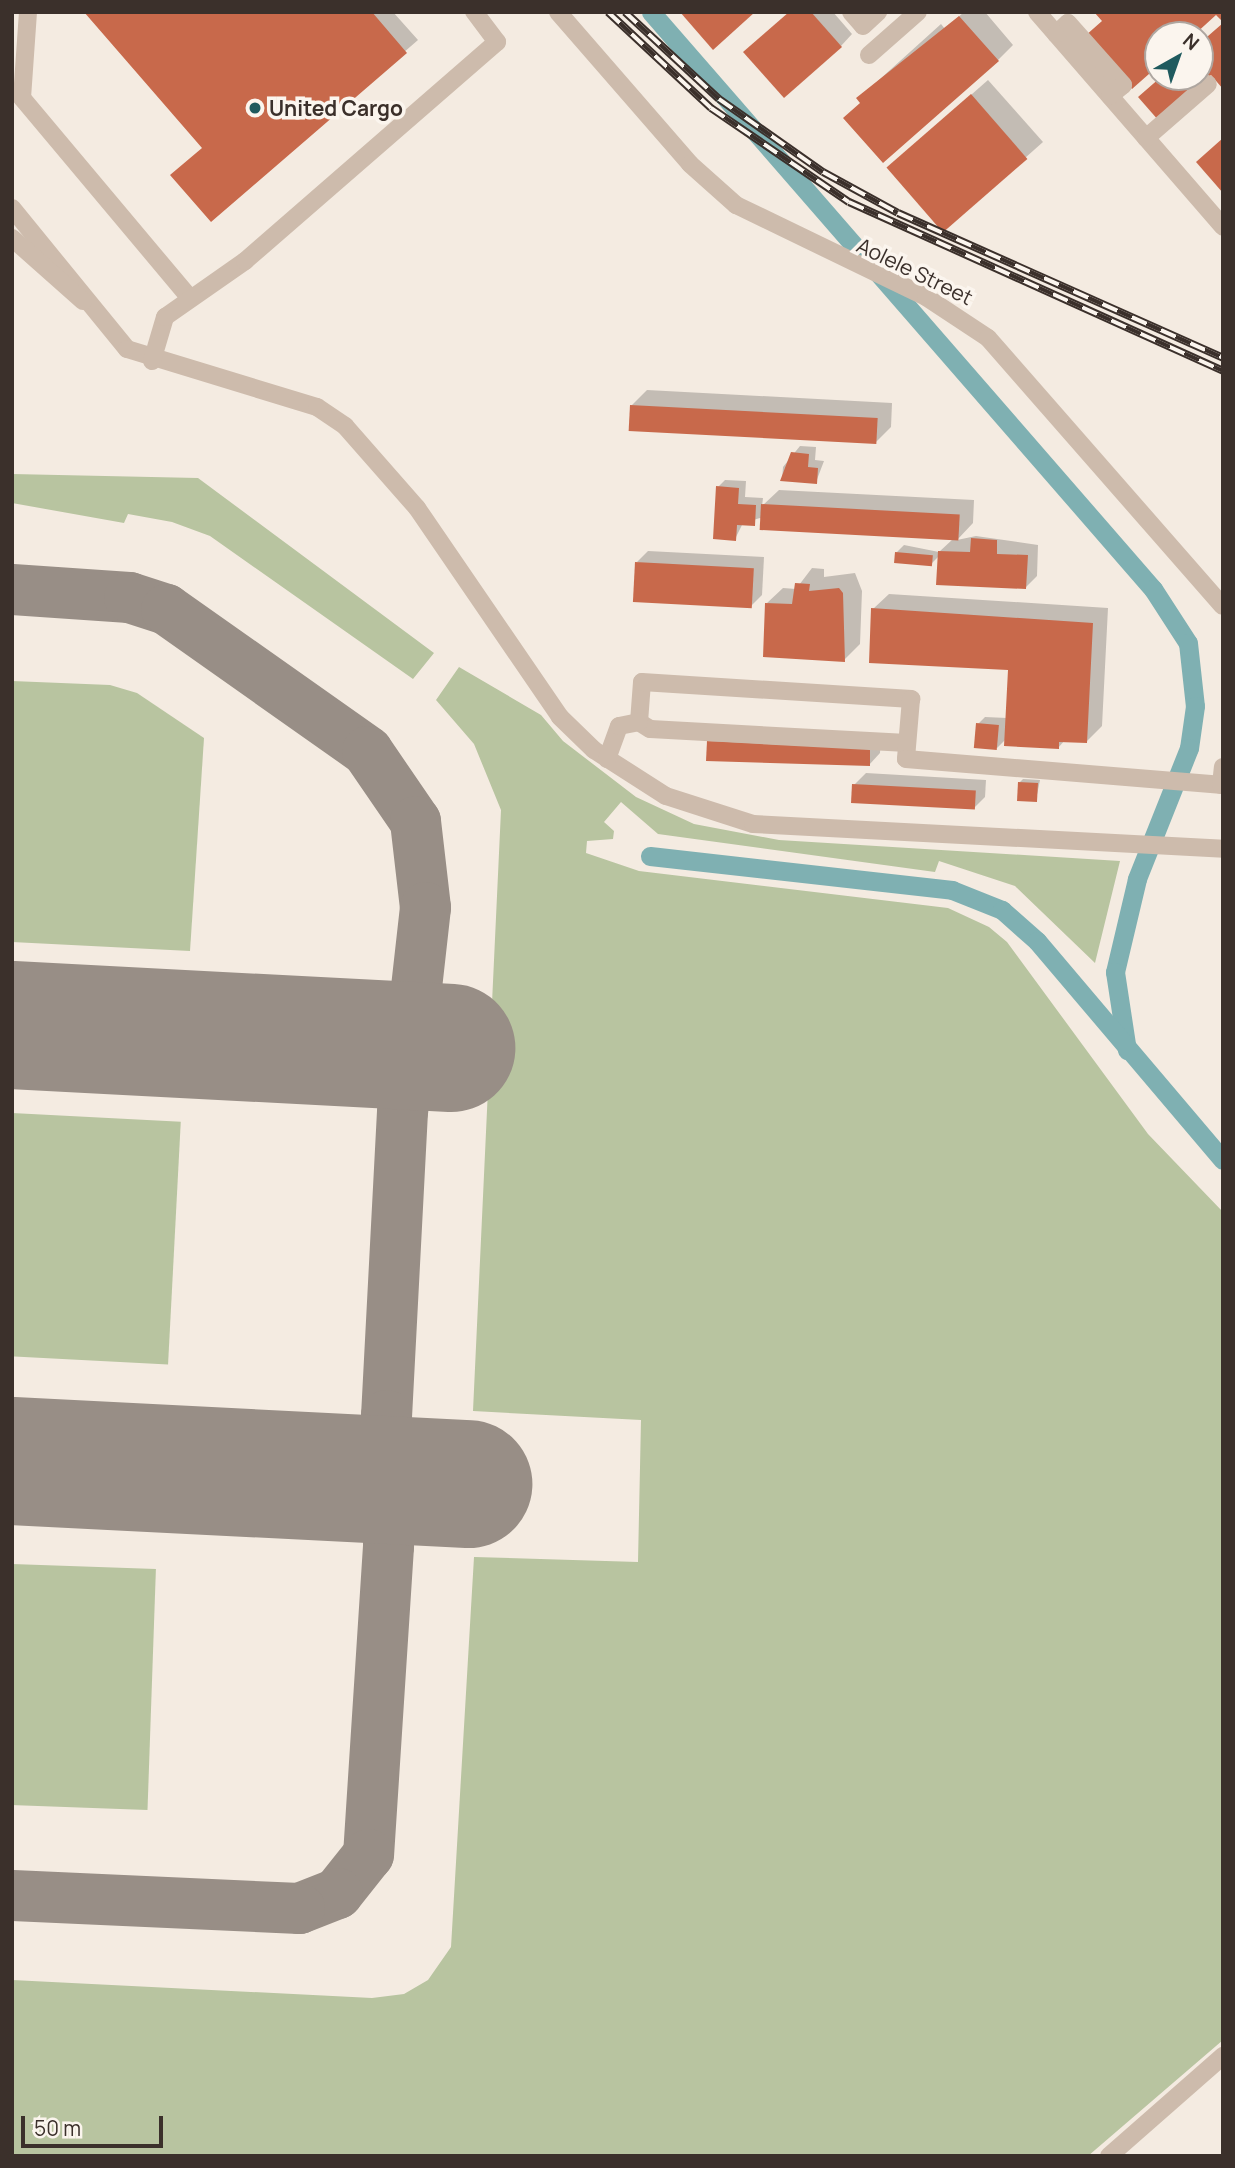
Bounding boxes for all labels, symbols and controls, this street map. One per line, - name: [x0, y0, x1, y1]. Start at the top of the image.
- north arrow: [1144, 21, 1214, 91]
- text: N: [1178, 27, 1205, 56]
- place label: United Cargo: [269, 95, 403, 121]
- marker: United Cargo: [247, 100, 263, 116]
- street label: Aolele Street: [853, 232, 977, 310]
- scale bar: [24, 2102, 166, 2146]
- text: 50 m: [34, 2114, 81, 2142]

